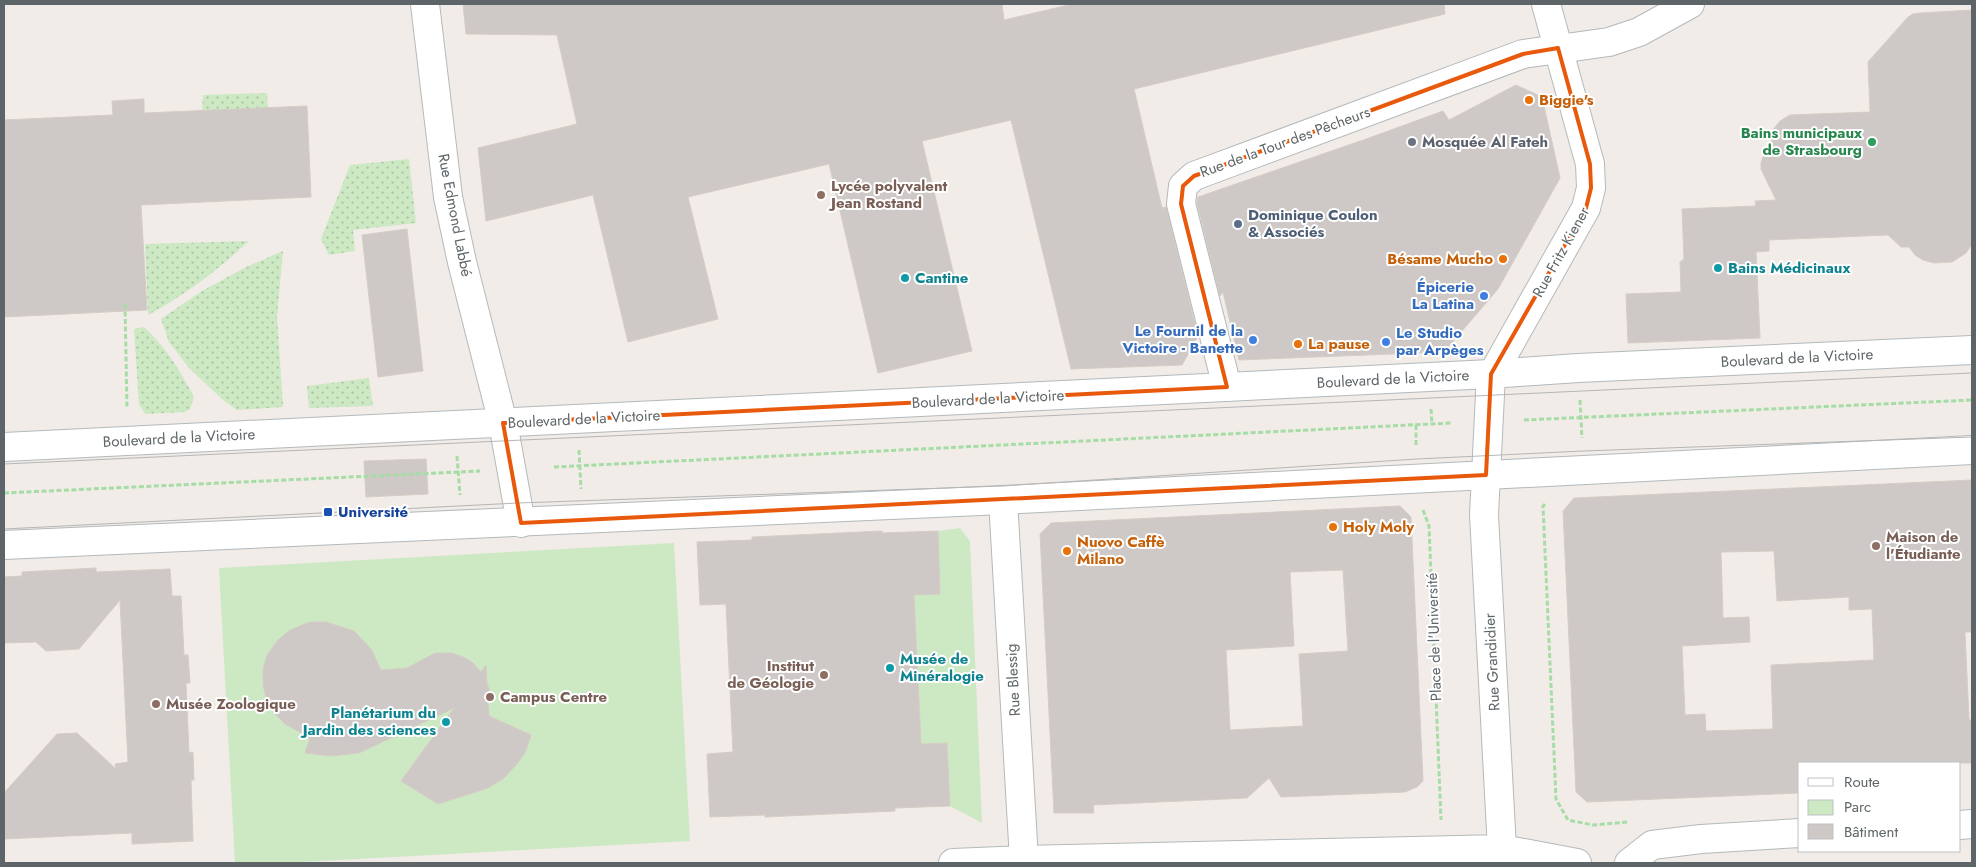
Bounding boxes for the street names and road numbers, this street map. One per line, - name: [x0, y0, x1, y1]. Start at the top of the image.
- street label: Rue de la Tour des Pêcheurs: [1197, 101, 1373, 183]
- street label: Rue Edmond Labbé: [432, 152, 478, 279]
- street label: Rue Fritz Kiener: [1527, 202, 1595, 301]
- street label: Boulevard de la Victoire: [1720, 343, 1874, 373]
- street label: Boulevard de la Victoire: [1316, 364, 1470, 394]
- street label: Boulevard de la Victoire: [911, 384, 1065, 414]
- street label: Boulevard de la Victoire: [507, 404, 661, 434]
- street label: Boulevard de la Victoire: [102, 423, 256, 453]
- street label: Place de l'Université: [1421, 572, 1447, 702]
- street label: Rue Grandidier: [1478, 612, 1506, 712]
- street label: Rue Blessig: [1000, 643, 1026, 717]

